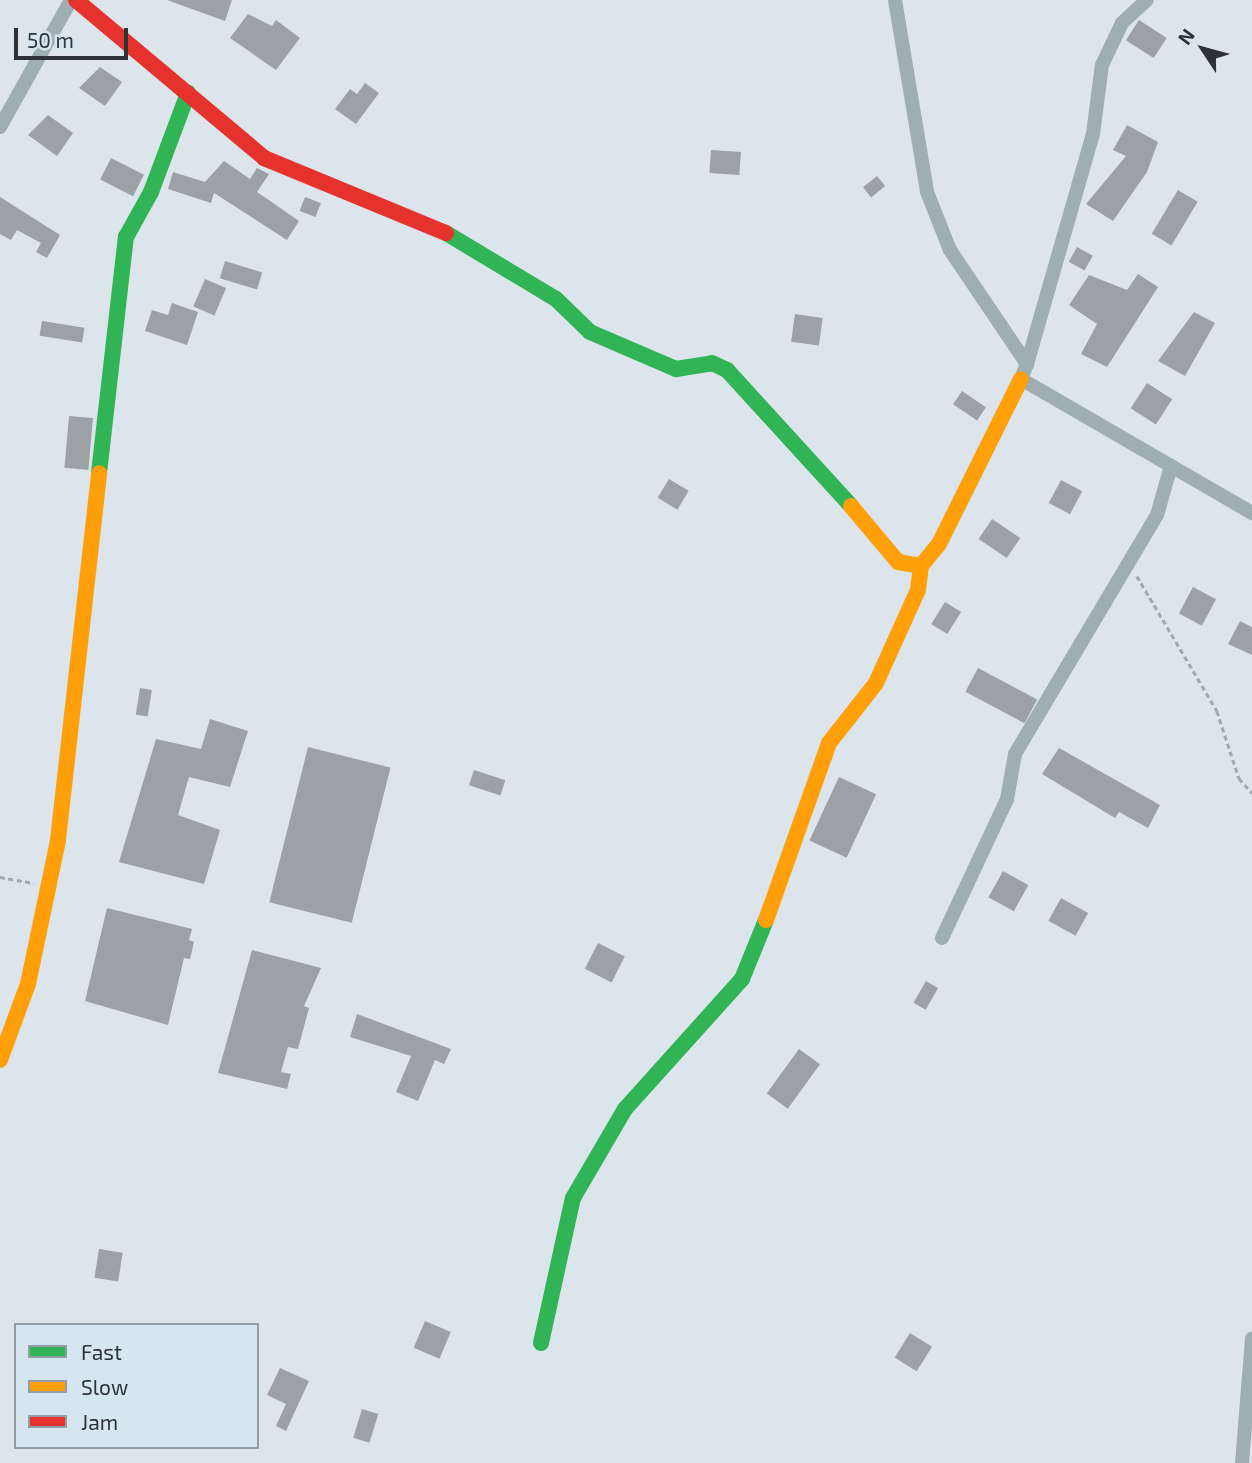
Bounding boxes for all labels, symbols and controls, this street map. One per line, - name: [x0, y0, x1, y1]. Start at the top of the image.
- scale bar: [18, 14, 131, 58]
- north arrow: [1168, 14, 1238, 84]
- text: N: [1172, 24, 1199, 49]
- text: 50 m: [27, 27, 74, 52]
- legend: [14, 1323, 259, 1449]
- text: Fast: [81, 1339, 122, 1364]
- text: Slow: [81, 1374, 128, 1399]
- text: Jam: [81, 1409, 118, 1434]

